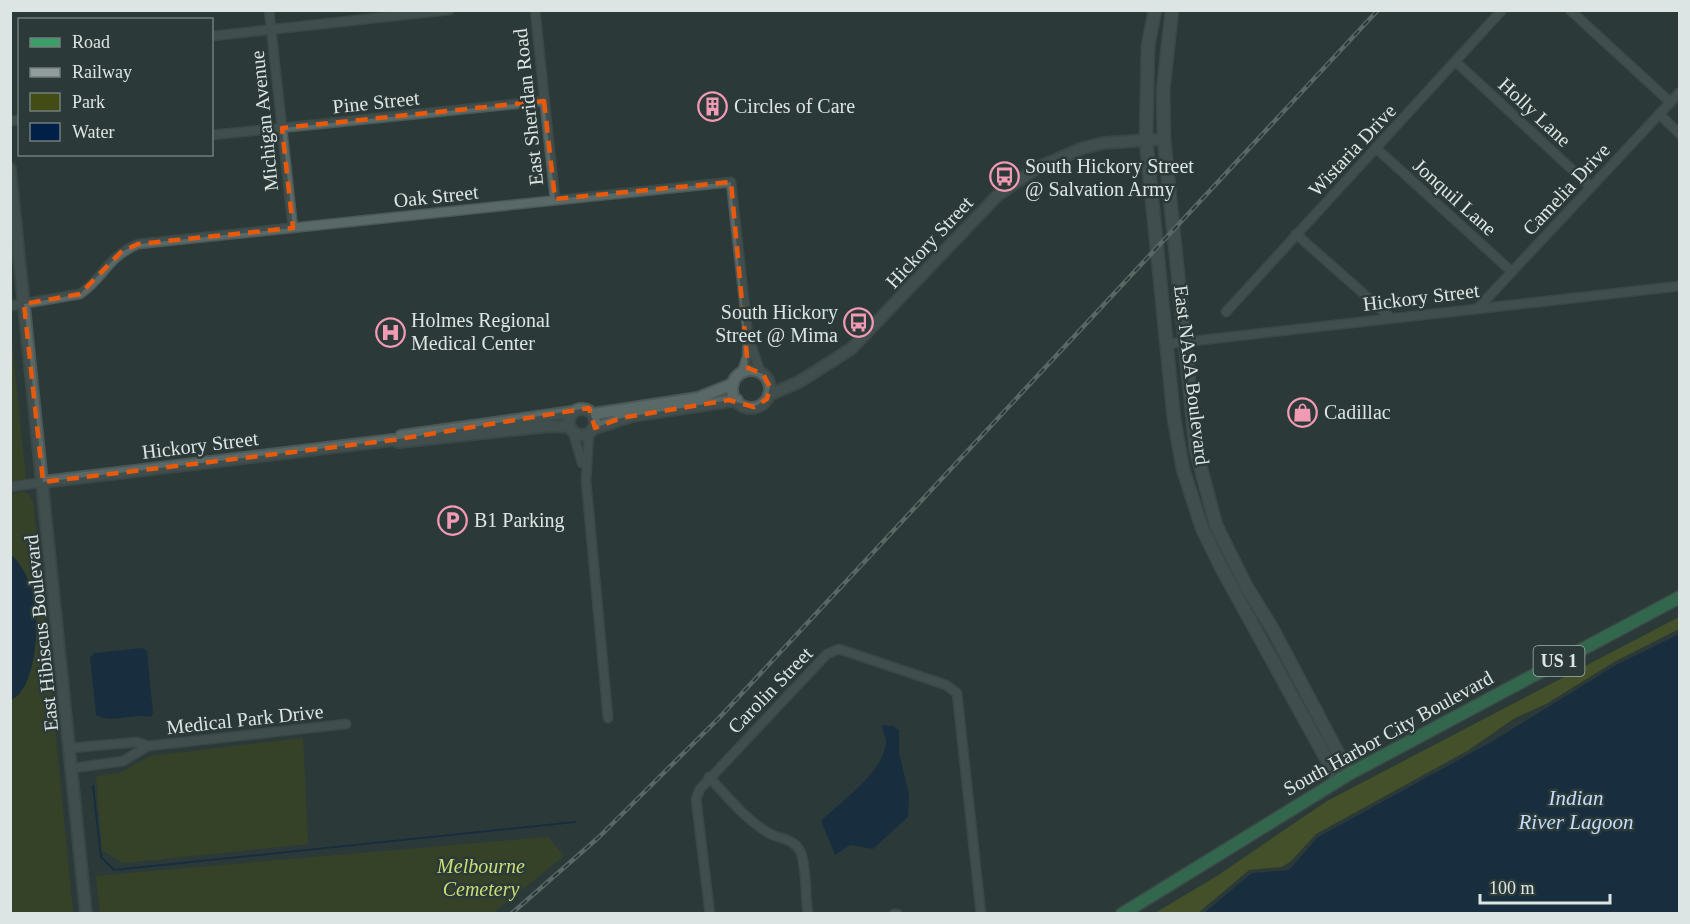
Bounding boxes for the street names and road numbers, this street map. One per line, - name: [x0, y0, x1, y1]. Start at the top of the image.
- street label: East Sheridan Road: [509, 27, 547, 187]
- street label: Michigan Avenue: [246, 49, 283, 192]
- street label: Holly Lane: [1494, 73, 1576, 152]
- street label: Pine Street: [331, 86, 421, 117]
- street label: Wistaria Drive: [1304, 99, 1400, 200]
- street label: Camelia Drive: [1518, 139, 1614, 239]
- street label: Jonquil Lane: [1408, 154, 1501, 241]
- street label: Oak Street: [393, 181, 480, 211]
- street label: Hickory Street: [881, 191, 978, 293]
- street label: Hickory Street: [1362, 279, 1481, 316]
- street label: East NASA Boulevard: [1170, 284, 1214, 466]
- street label: Hickory Street: [141, 427, 260, 464]
- street label: East Hibiscus Boulevard: [20, 534, 62, 732]
- street label: Carolin Street: [723, 642, 817, 738]
- road number: US 1: [1534, 646, 1584, 676]
- street label: South Harbor City Boulevard: [1279, 666, 1497, 801]
- street label: Medical Park Drive: [165, 700, 325, 738]

